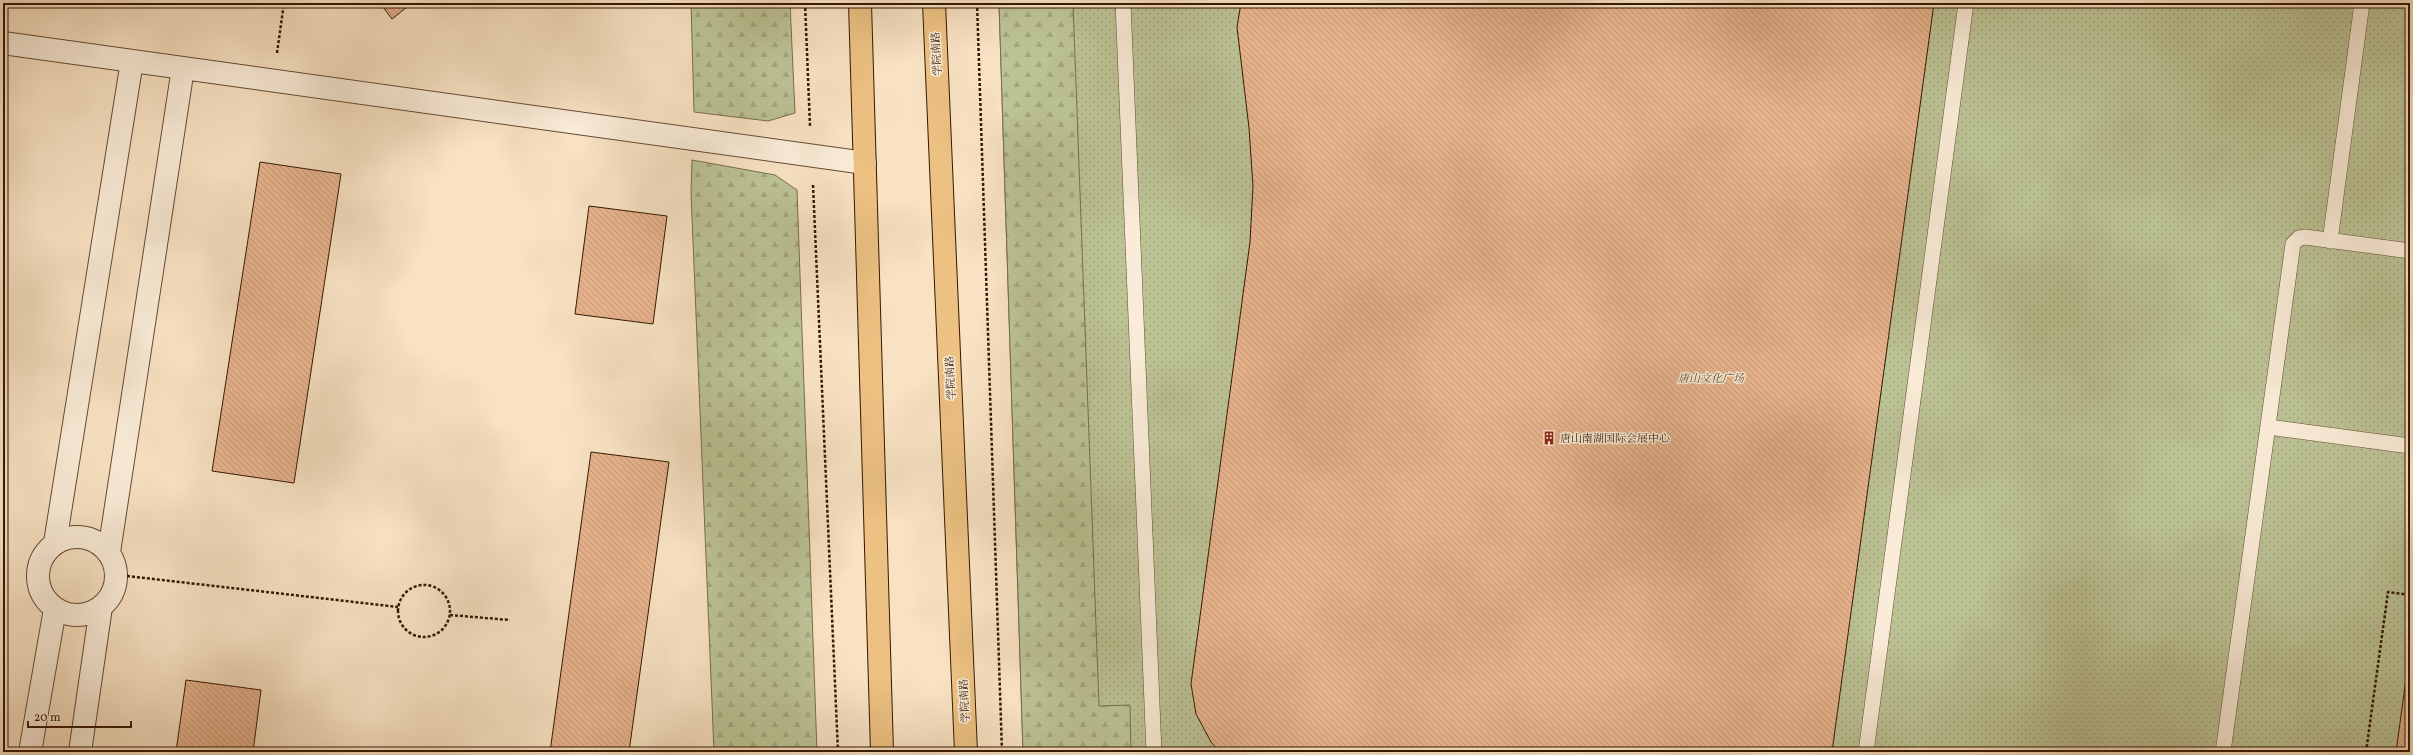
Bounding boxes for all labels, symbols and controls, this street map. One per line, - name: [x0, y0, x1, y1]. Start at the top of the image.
- street label: 学院南路: [929, 32, 946, 76]
- street label: 学院南路: [943, 356, 960, 400]
- park label: 唐山文化广场: [1678, 372, 1745, 387]
- building icon: 唐山南湖国际会展中心: [1541, 430, 1557, 446]
- place label: 唐山南湖国际会展中心: [1560, 432, 1670, 447]
- street label: 学院南路: [957, 679, 974, 723]
- scale bar: [28, 703, 131, 729]
- text: 20 m: [34, 710, 61, 726]

